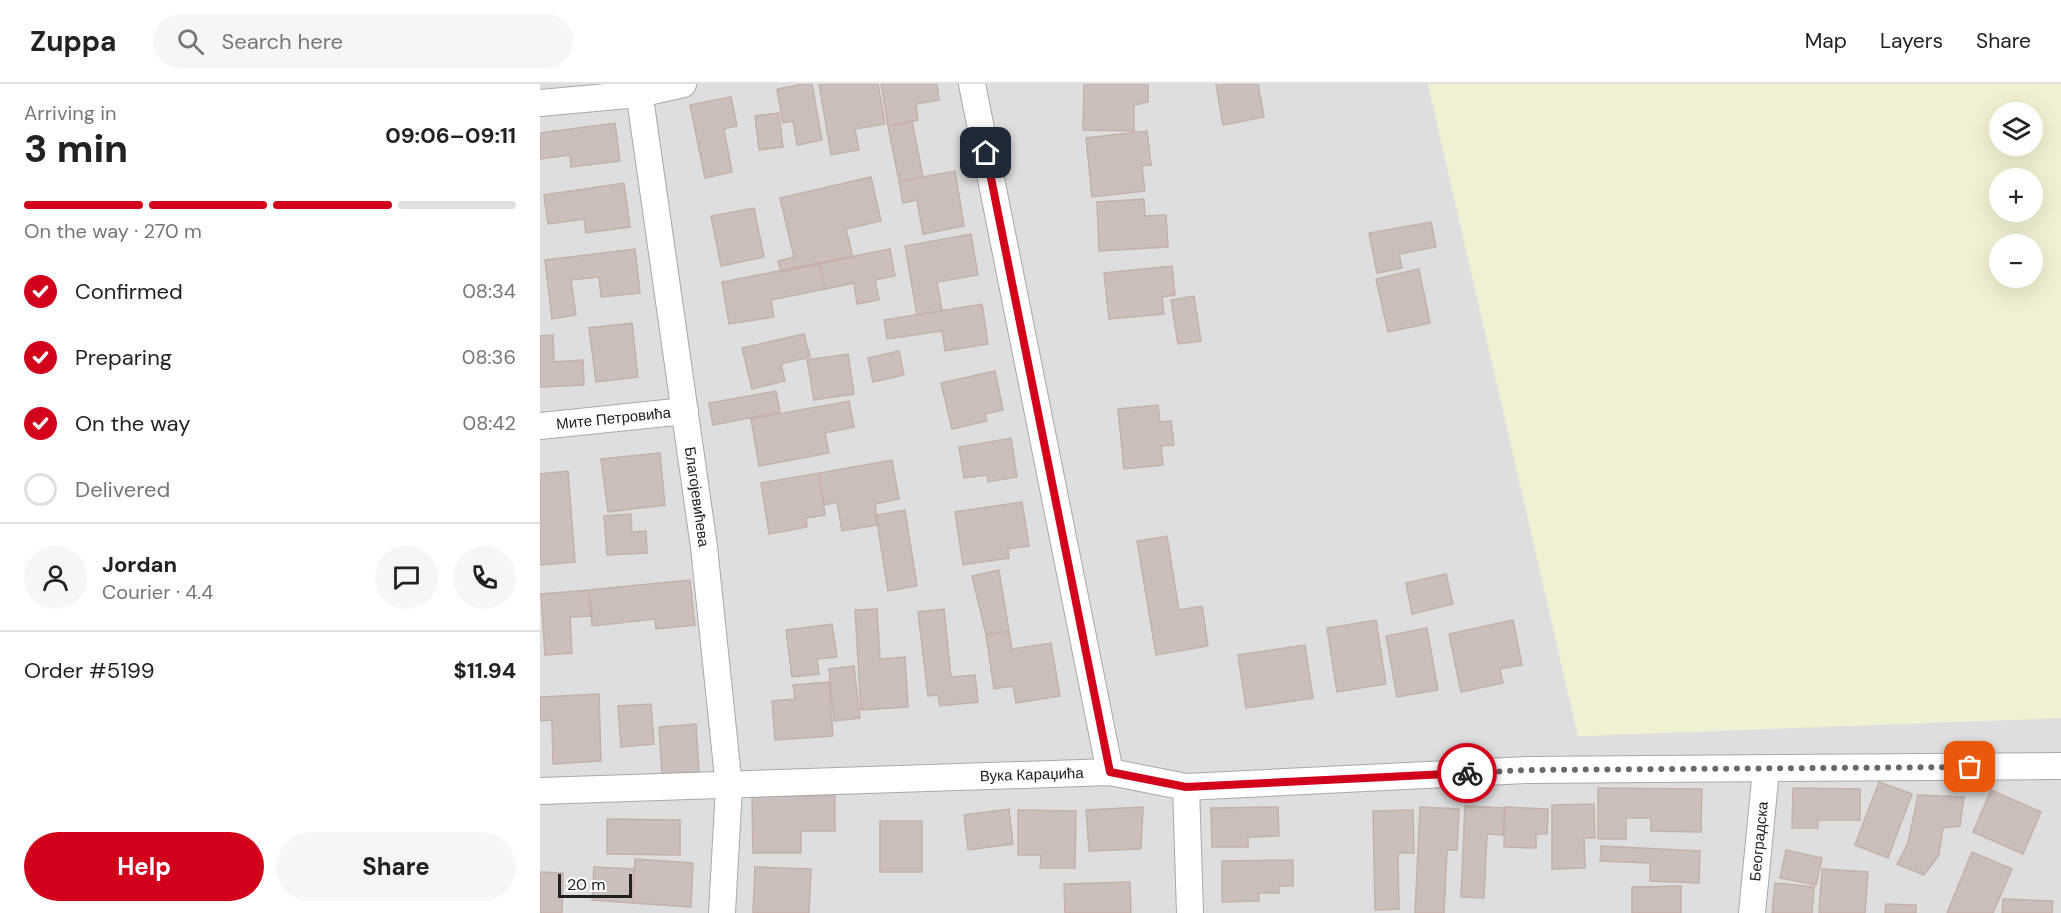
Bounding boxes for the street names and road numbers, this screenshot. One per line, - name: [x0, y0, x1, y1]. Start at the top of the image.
- street label: Мите Петровића: [555, 402, 673, 434]
- street label: Благојевићева: [680, 445, 714, 549]
- street label: Вука Караџића: [980, 763, 1085, 786]
- street label: Београдска: [1745, 800, 1773, 882]

